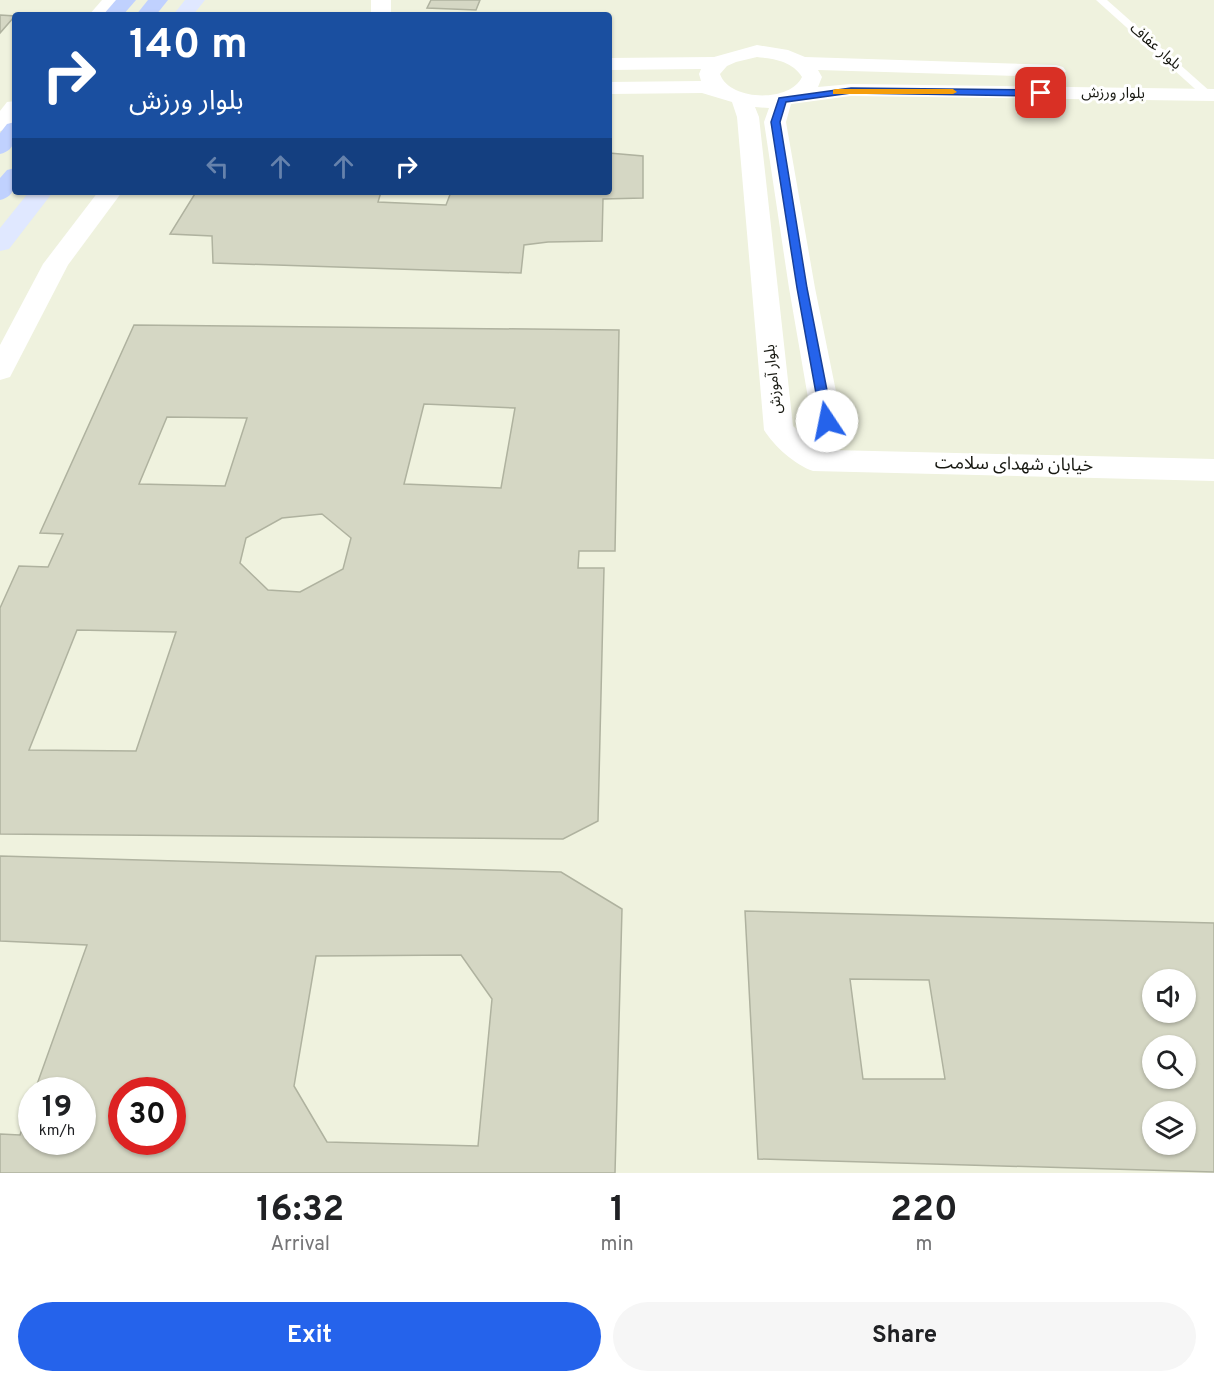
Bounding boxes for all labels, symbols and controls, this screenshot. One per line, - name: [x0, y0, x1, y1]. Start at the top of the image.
- street label: بلوار عفاف: [1125, 19, 1185, 75]
- text: 140 m: [129, 20, 248, 73]
- icon: right: [30, 36, 108, 114]
- pin: [1015, 67, 1066, 118]
- icon: arrive: [1024, 76, 1057, 109]
- street label: بلوار ورزش: [1081, 84, 1145, 104]
- text: بلوار ورزش: [129, 85, 244, 119]
- icon: left: [201, 150, 234, 183]
- icon: ahead: [264, 150, 297, 183]
- icon: ahead: [327, 150, 360, 183]
- icon: right: [390, 150, 423, 183]
- street label: بلوار آموزش: [761, 343, 787, 415]
- position arrow: [795, 389, 859, 453]
- street label: خیابان شهدای سلامت: [935, 452, 1093, 478]
- map controls: [1142, 969, 1196, 1155]
- button: sound: [1142, 969, 1196, 1023]
- button: search: [1142, 1035, 1196, 1089]
- speed limit sign: 30: [108, 1077, 186, 1155]
- text: 19: [42, 1090, 72, 1127]
- button: layers: [1142, 1101, 1196, 1155]
- text: km/h: [39, 1122, 75, 1141]
- text: 16:32: [256, 1188, 344, 1234]
- text: 1: [610, 1188, 624, 1234]
- text: 220: [890, 1188, 958, 1234]
- text: Arrival: [270, 1232, 330, 1258]
- text: min: [601, 1232, 634, 1258]
- text: m: [915, 1232, 932, 1258]
- button: Exit: [18, 1302, 601, 1371]
- button: Share: [613, 1302, 1196, 1371]

